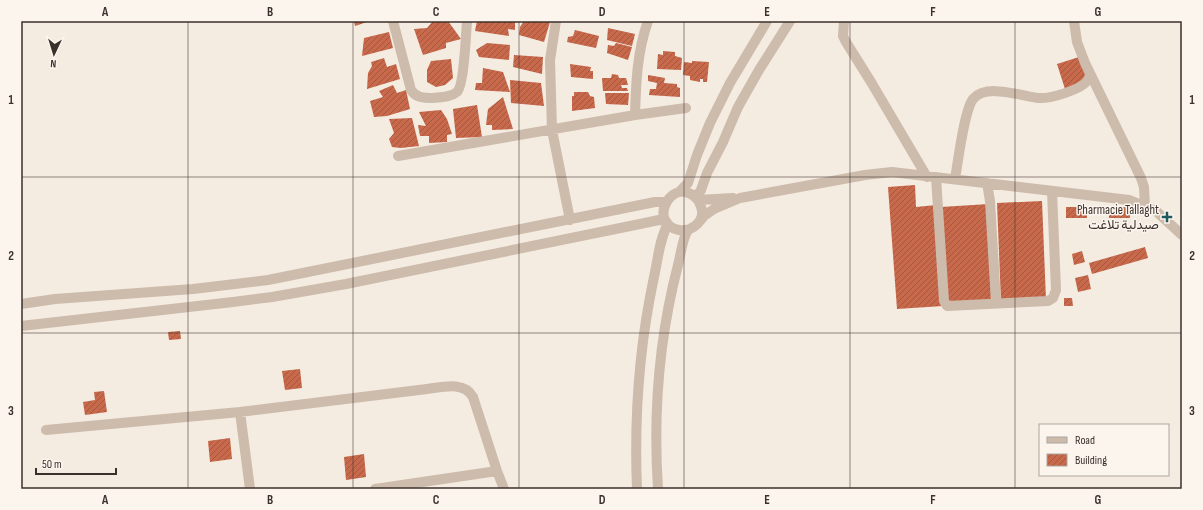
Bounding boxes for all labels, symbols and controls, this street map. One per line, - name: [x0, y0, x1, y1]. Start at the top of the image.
- text: A: [101, 4, 109, 20]
- text: B: [267, 4, 273, 20]
- text: C: [433, 4, 440, 20]
- text: D: [599, 4, 606, 20]
- text: E: [764, 4, 770, 20]
- text: F: [930, 4, 936, 20]
- text: G: [1095, 4, 1102, 20]
- north arrow: [34, 34, 74, 74]
- text: N: [50, 57, 57, 70]
- text: 1: [8, 92, 14, 108]
- text: 1: [1189, 92, 1195, 108]
- place label: Pharmacie Tallaght صيدلية تلاغت: [1077, 202, 1159, 233]
- marker: Pharmacie Tallaght صيدلية تلاغت: [1162, 212, 1172, 222]
- text: 2: [8, 248, 14, 264]
- text: 2: [1189, 248, 1195, 264]
- text: 3: [8, 403, 14, 419]
- text: 3: [1189, 403, 1195, 419]
- legend: [1039, 424, 1169, 476]
- text: Road: [1075, 433, 1095, 448]
- scale bar: [36, 450, 116, 476]
- text: Building: [1075, 453, 1107, 468]
- text: 50 m: [42, 457, 62, 472]
- text: A: [101, 492, 109, 508]
- text: B: [267, 492, 273, 508]
- text: C: [433, 492, 440, 508]
- text: D: [599, 492, 606, 508]
- text: E: [764, 492, 770, 508]
- text: F: [930, 492, 936, 508]
- text: G: [1095, 492, 1102, 508]

